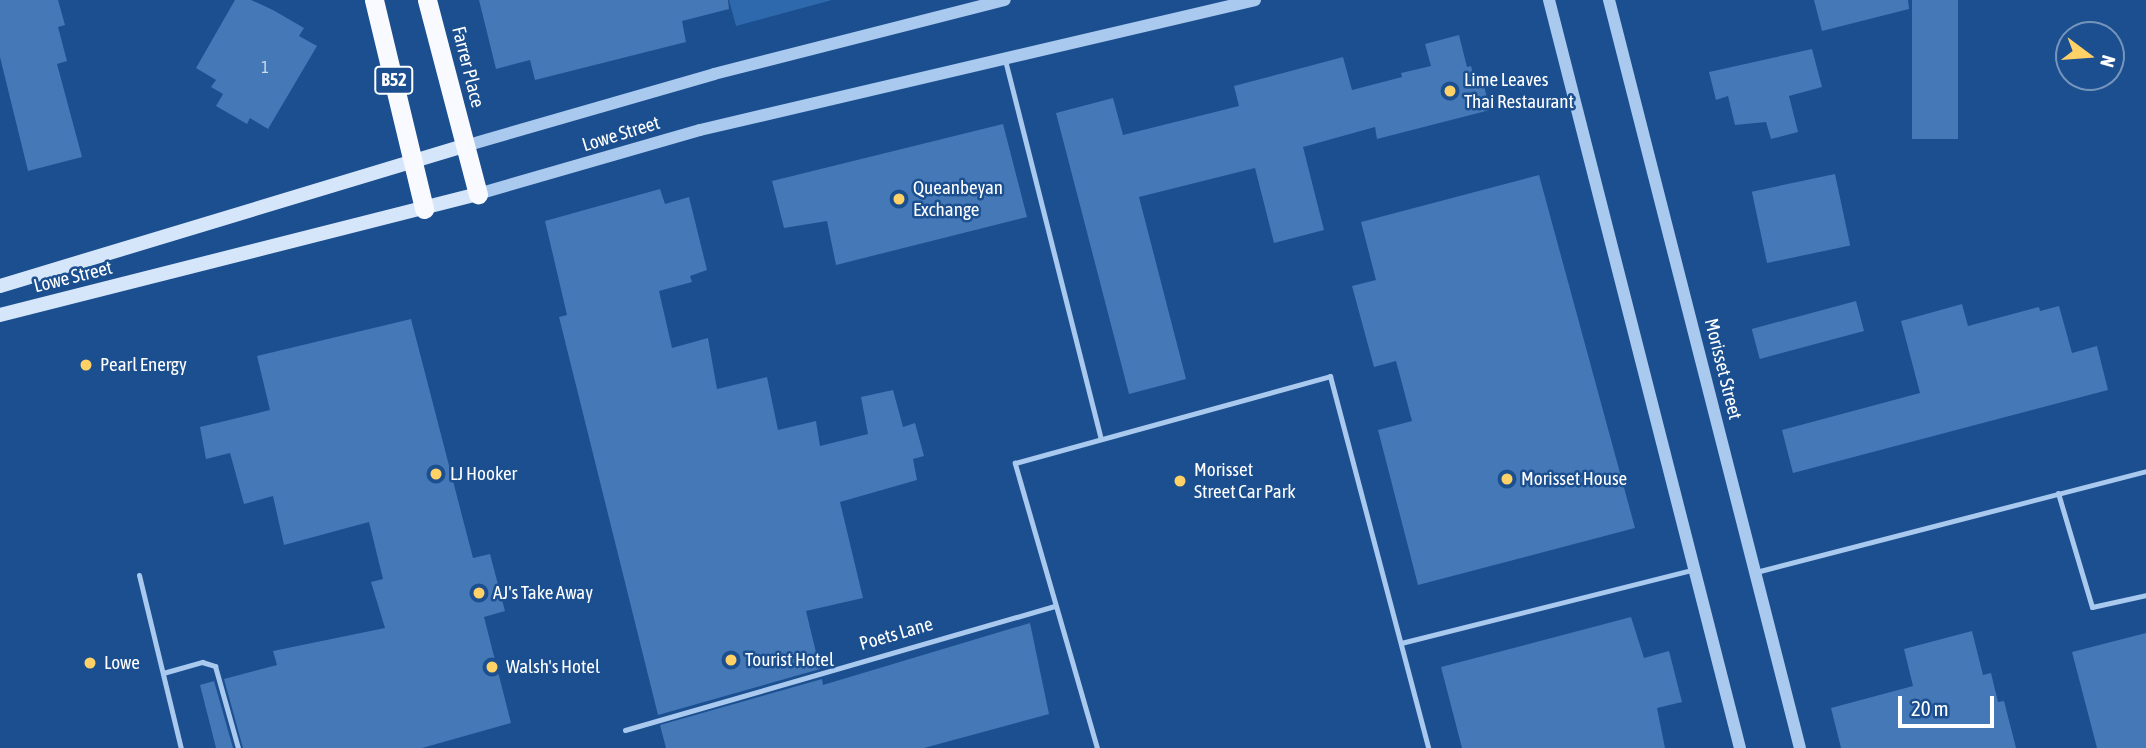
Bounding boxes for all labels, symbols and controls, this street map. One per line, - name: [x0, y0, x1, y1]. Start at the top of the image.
- north arrow: [2055, 21, 2125, 91]
- street label: Farrer Place: [447, 24, 489, 110]
- text: N: [2096, 53, 2120, 70]
- house number: 1: [261, 57, 269, 77]
- road number: B52: [373, 66, 415, 94]
- place label: Lime Leaves Thai Restaurant: [1464, 69, 1574, 113]
- marker: Lime Leaves Thai Restaurant: [1442, 83, 1458, 99]
- street label: Lowe Street: [579, 111, 663, 157]
- place label: Queanbeyan Exchange: [913, 177, 1003, 221]
- marker: Queanbeyan Exchange: [891, 191, 907, 207]
- street label: Lowe Street: [31, 256, 115, 298]
- street label: Morisset Street: [1699, 316, 1747, 422]
- place label: Pearl Energy: [100, 354, 187, 376]
- marker: Pearl Energy: [78, 357, 94, 373]
- place label: Morisset Street Car Park: [1194, 459, 1296, 503]
- place label: LJ Hooker: [450, 463, 517, 485]
- marker: LJ Hooker: [428, 466, 444, 482]
- place label: Morisset House: [1521, 468, 1627, 490]
- marker: Morisset House: [1499, 471, 1515, 487]
- marker: Morisset Street Car Park: [1172, 473, 1188, 489]
- place label: AJ's Take Away: [493, 582, 593, 604]
- marker: AJ's Take Away: [471, 585, 487, 601]
- street label: Poets Lane: [857, 613, 935, 655]
- place label: Tourist Hotel: [745, 649, 834, 671]
- place label: Lowe: [104, 652, 140, 674]
- marker: Tourist Hotel: [723, 652, 739, 668]
- marker: Lowe: [82, 655, 98, 671]
- place label: Walsh's Hotel: [506, 656, 600, 678]
- marker: Walsh's Hotel: [484, 659, 500, 675]
- scale bar: [1901, 682, 1997, 726]
- text: 20 m: [1911, 696, 1949, 720]

